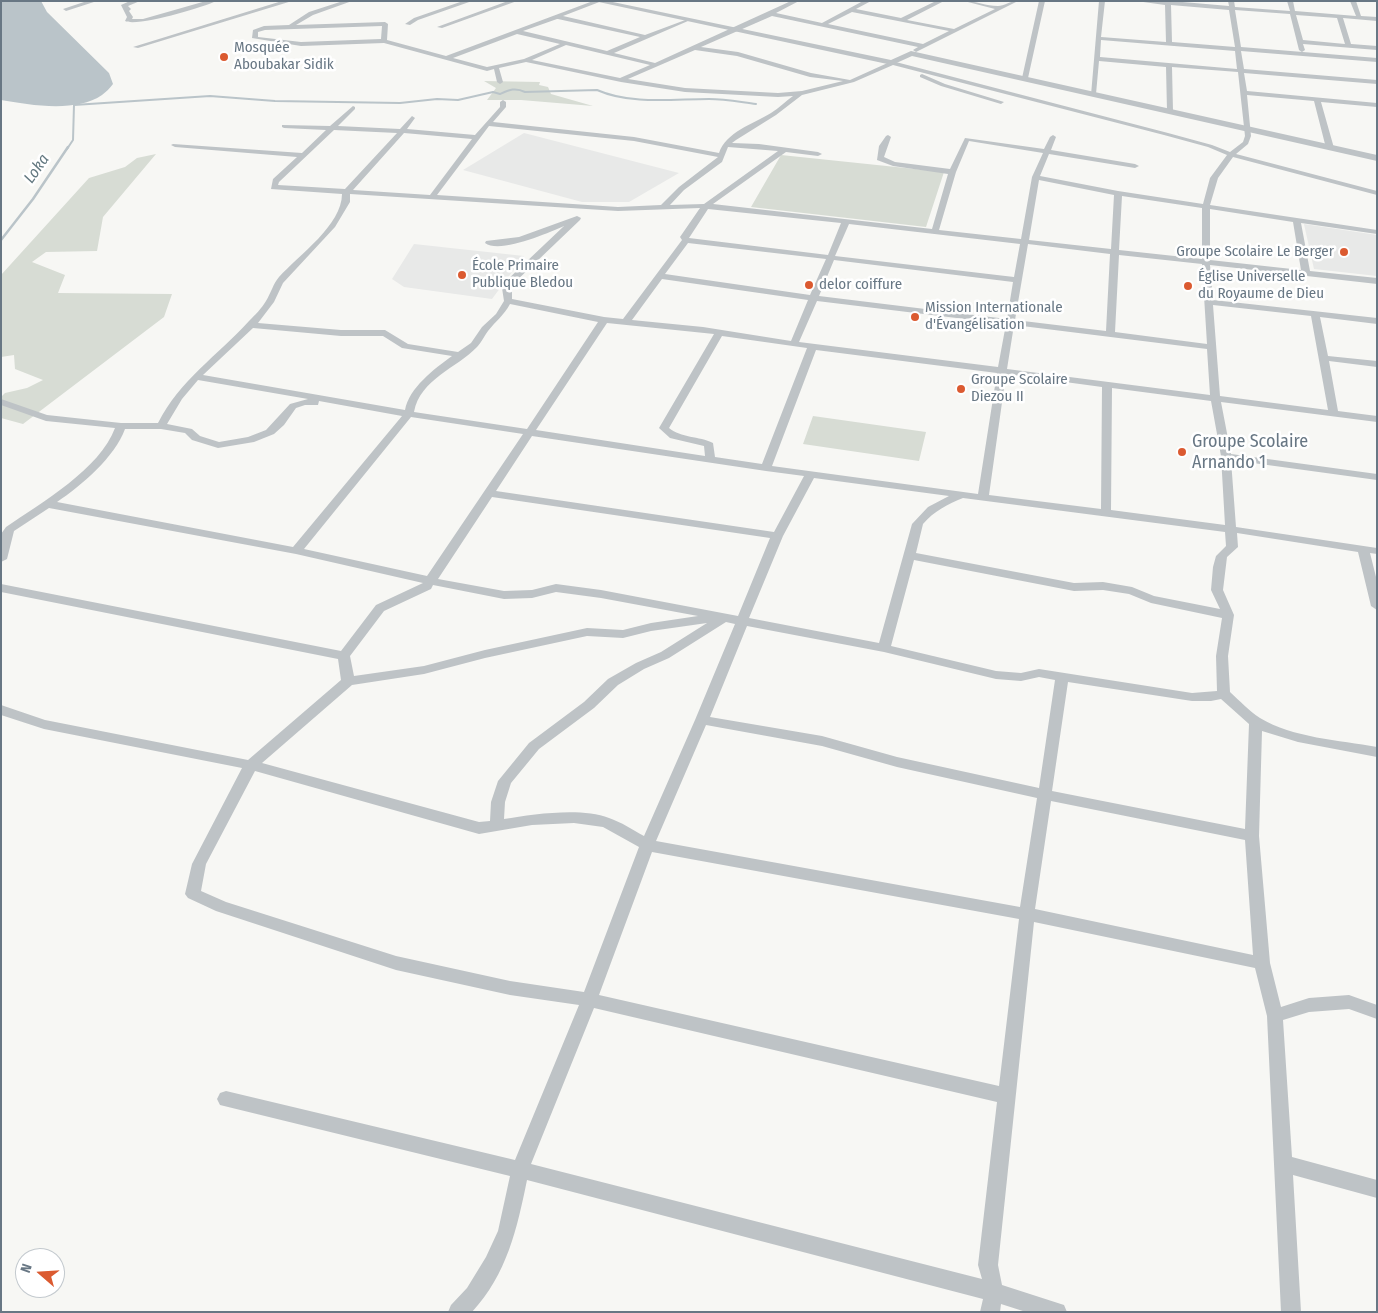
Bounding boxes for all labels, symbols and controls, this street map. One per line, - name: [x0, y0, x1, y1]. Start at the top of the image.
- place label: Mosquée Aboubakar Sidik: [234, 39, 334, 74]
- marker: Mosquée Aboubakar Sidik: [218, 51, 230, 63]
- water label: Loka: [20, 151, 54, 187]
- place label: Groupe Scolaire Le Berger: [1176, 243, 1334, 261]
- marker: Groupe Scolaire Le Berger: [1338, 246, 1350, 258]
- place label: École Primaire Publique Bledou: [472, 257, 573, 292]
- place label: Église Universelle du Royaume de Dieu: [1198, 268, 1324, 303]
- marker: École Primaire Publique Bledou: [456, 269, 468, 281]
- place label: delor coiffure: [819, 276, 902, 294]
- marker: delor coiffure: [803, 279, 815, 291]
- marker: Église Universelle du Royaume de Dieu: [1182, 280, 1194, 292]
- place label: Mission Internationale d'Évangélisation: [925, 299, 1063, 334]
- marker: Mission Internationale d'Évangélisation: [909, 311, 921, 323]
- place label: Groupe Scolaire Diezou II: [971, 371, 1068, 406]
- marker: Groupe Scolaire Diezou II: [955, 383, 967, 395]
- place label: Groupe Scolaire Arnando 1: [1192, 431, 1308, 474]
- marker: Groupe Scolaire Arnando 1: [1176, 446, 1188, 458]
- north arrow: [15, 1248, 65, 1298]
- text: N: [17, 1262, 36, 1275]

